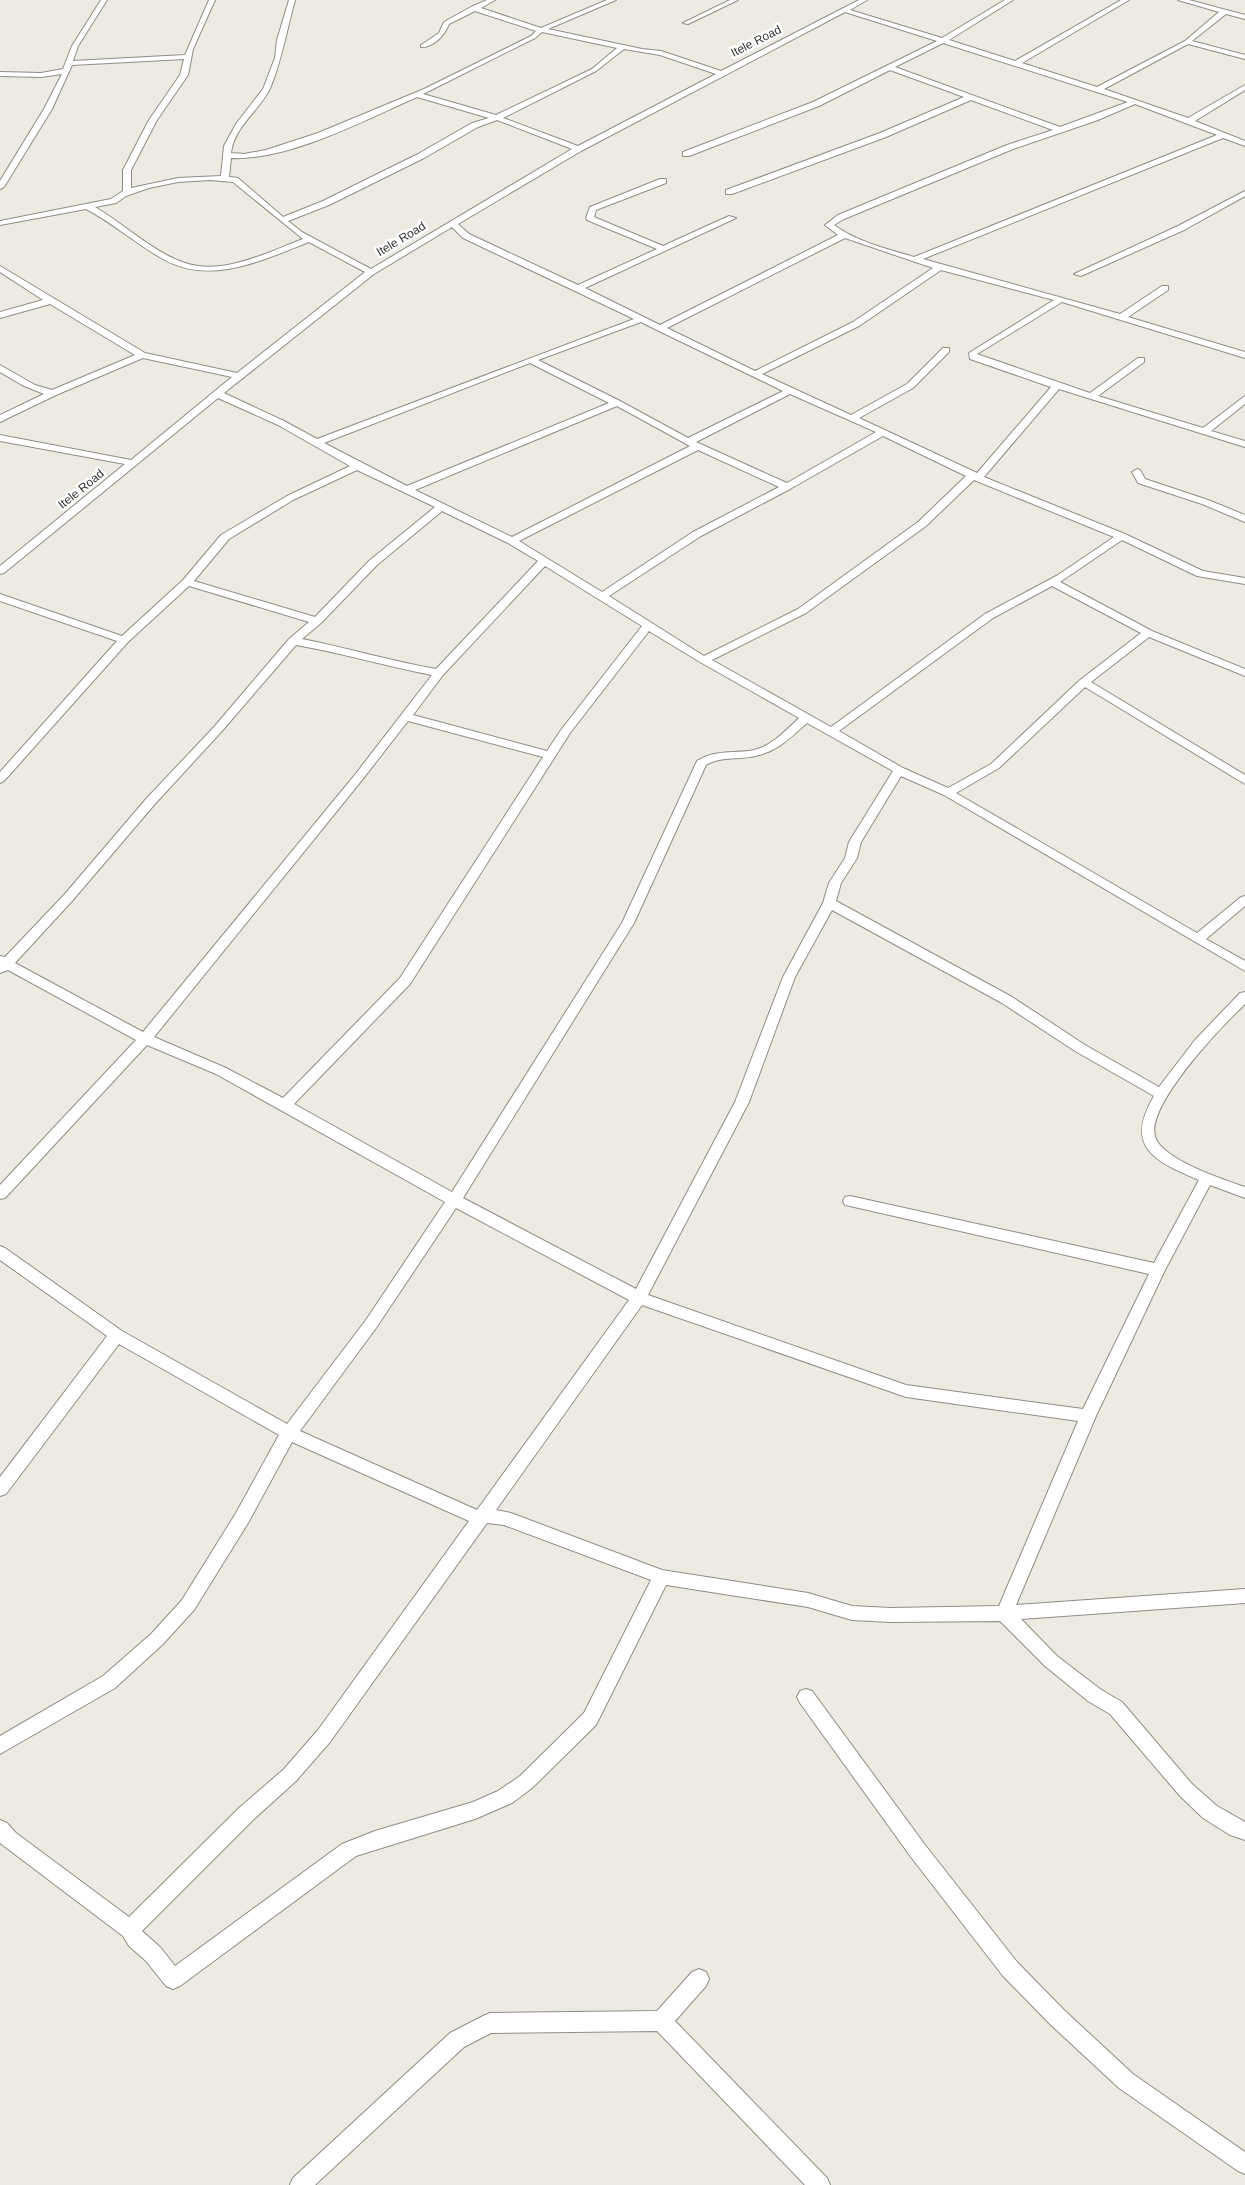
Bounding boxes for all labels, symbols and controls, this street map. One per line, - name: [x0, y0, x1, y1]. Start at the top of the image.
- street label: Itele Road: [728, 22, 784, 60]
- street label: Itele Road: [374, 219, 428, 259]
- street label: Itele Road: [55, 466, 107, 512]

